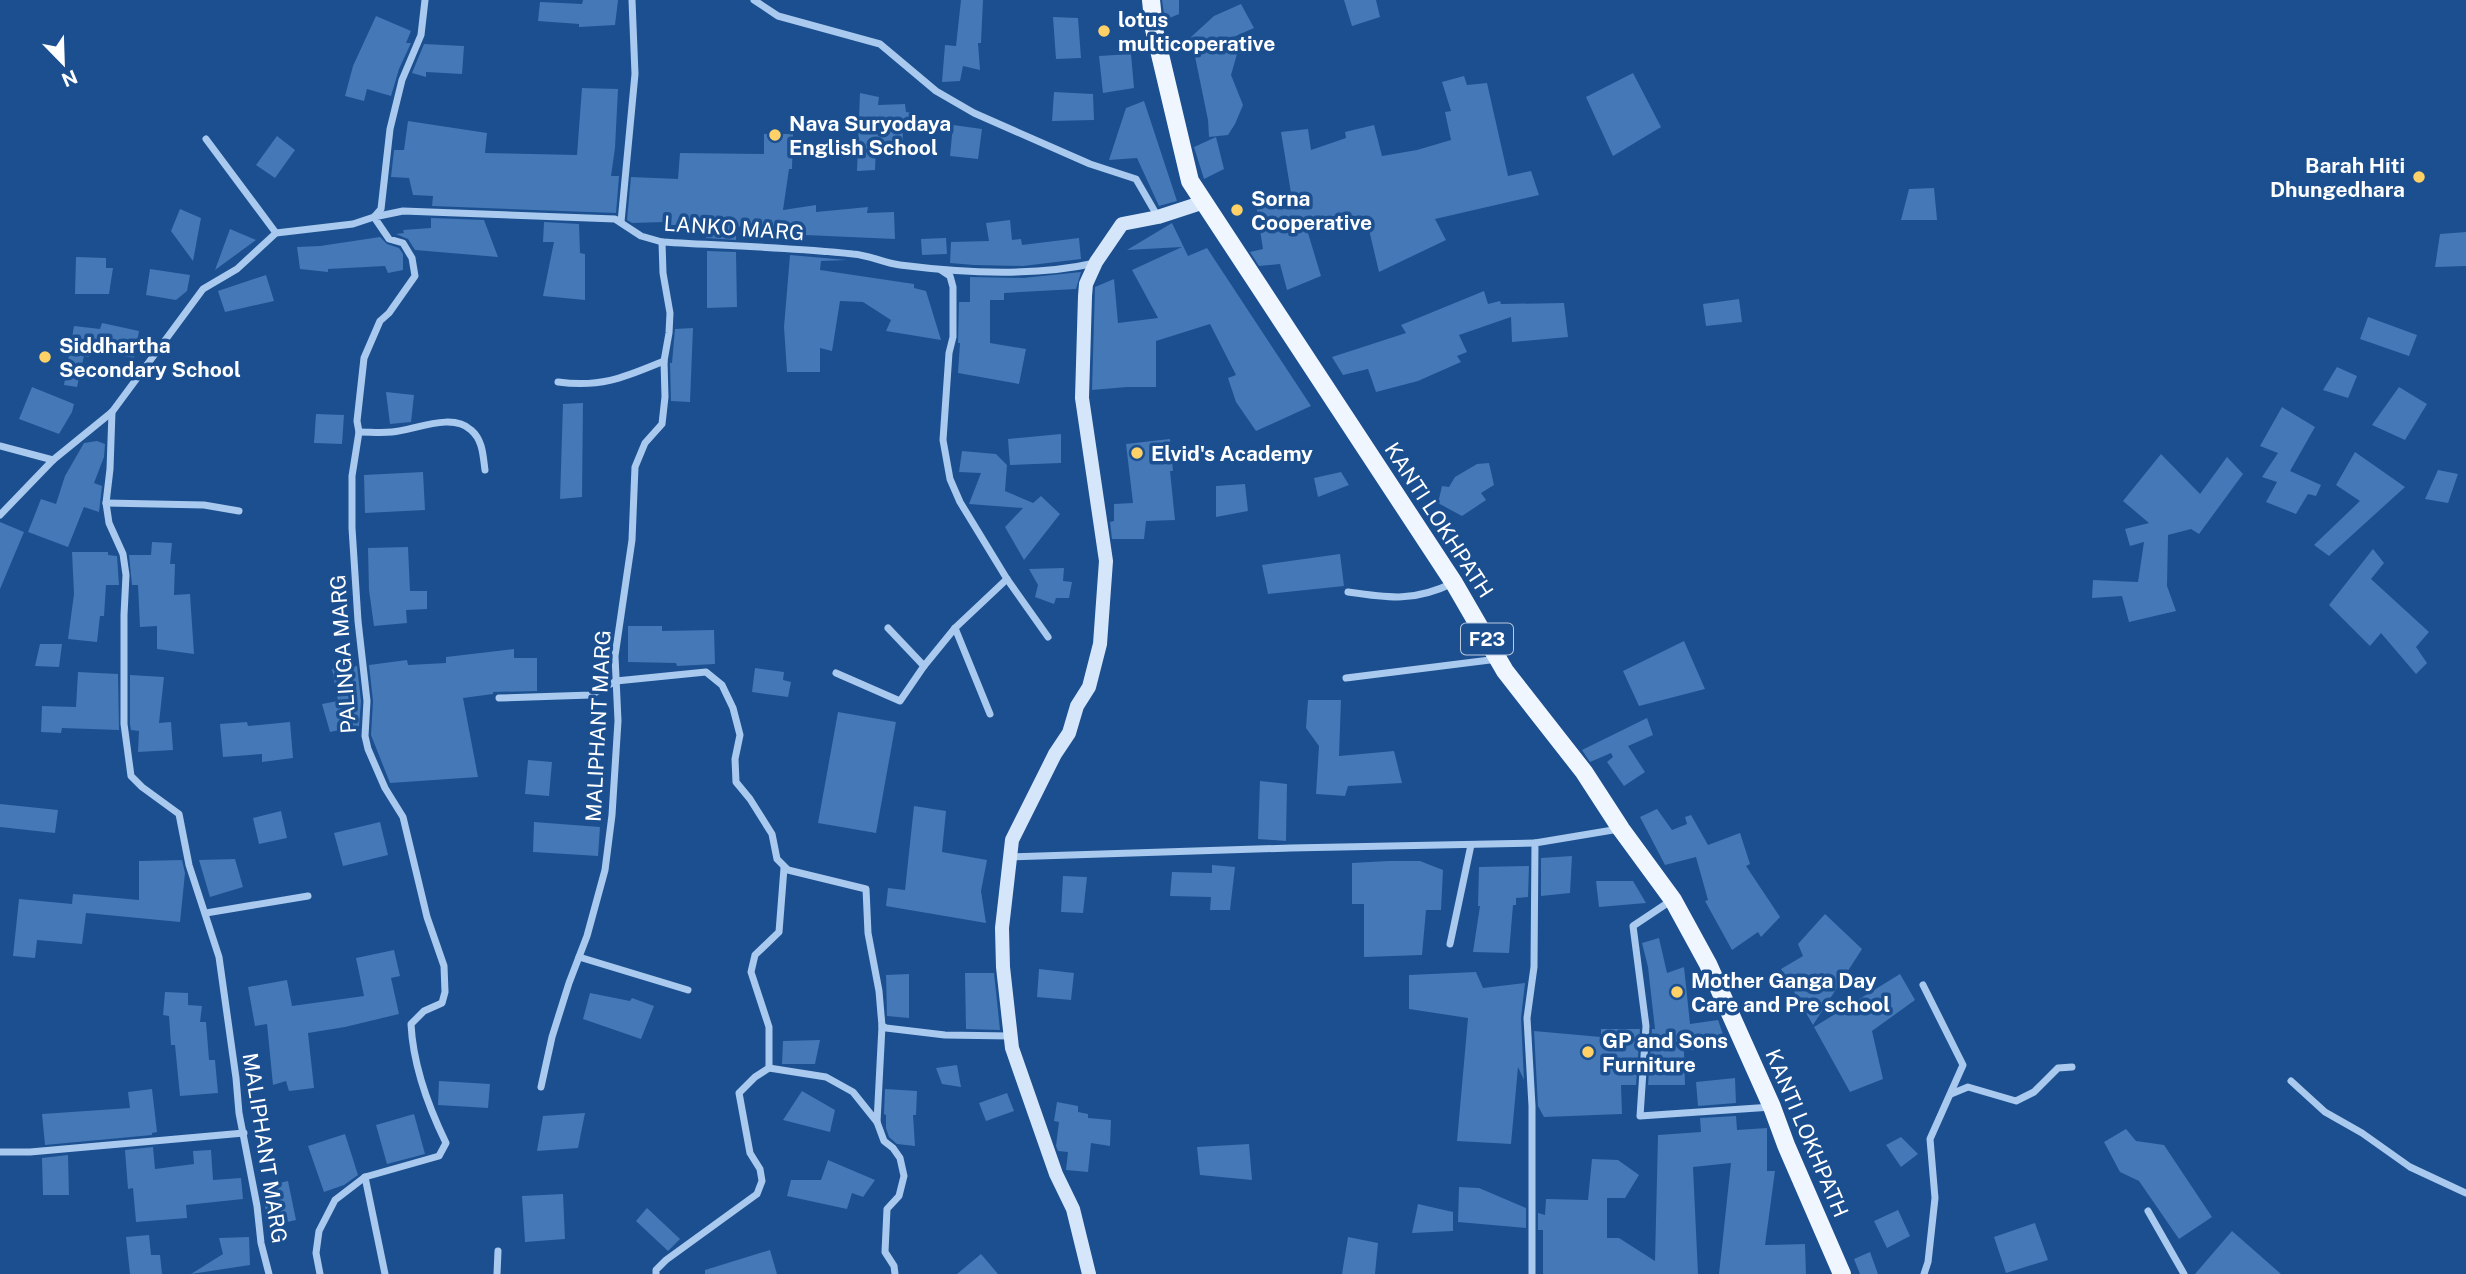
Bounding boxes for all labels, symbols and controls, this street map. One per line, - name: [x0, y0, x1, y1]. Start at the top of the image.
- place label: lotus multicoperative: [1118, 7, 1275, 56]
- marker: lotus multicoperative: [1096, 23, 1112, 39]
- north arrow: [28, 28, 98, 98]
- text: N: [59, 66, 81, 92]
- place label: Nava Suryodaya English School: [789, 111, 951, 160]
- marker: Nava Suryodaya English School: [767, 127, 783, 143]
- place label: Barah Hiti Dhungedhara: [2270, 153, 2405, 202]
- marker: Barah Hiti Dhungedhara: [2411, 169, 2427, 185]
- place label: Sorna Cooperative: [1251, 186, 1372, 235]
- marker: Sorna Cooperative: [1229, 202, 1245, 218]
- street label: LANKO MARG: [663, 211, 805, 245]
- place label: Siddhartha Secondary School: [59, 333, 241, 382]
- marker: Siddhartha Secondary School: [37, 349, 53, 365]
- street label: KANTI LOKHPATH: [1379, 438, 1499, 602]
- place label: Elvid's Academy: [1151, 441, 1313, 466]
- marker: Elvid's Academy: [1129, 445, 1145, 461]
- street label: PALINGA MARG: [325, 574, 361, 734]
- road number: F23: [1461, 624, 1513, 654]
- street label: MALIPHANT MARG: [580, 629, 616, 823]
- place label: Mother Ganga Day Care and Pre school: [1691, 968, 1890, 1017]
- marker: Mother Ganga Day Care and Pre school: [1669, 984, 1685, 1000]
- place label: GP and Sons Furniture: [1602, 1028, 1728, 1077]
- marker: GP and Sons Furniture: [1580, 1044, 1596, 1060]
- street label: KANTI LOKHPATH: [1760, 1045, 1854, 1221]
- street label: MALIPHANT MARG: [238, 1051, 292, 1245]

